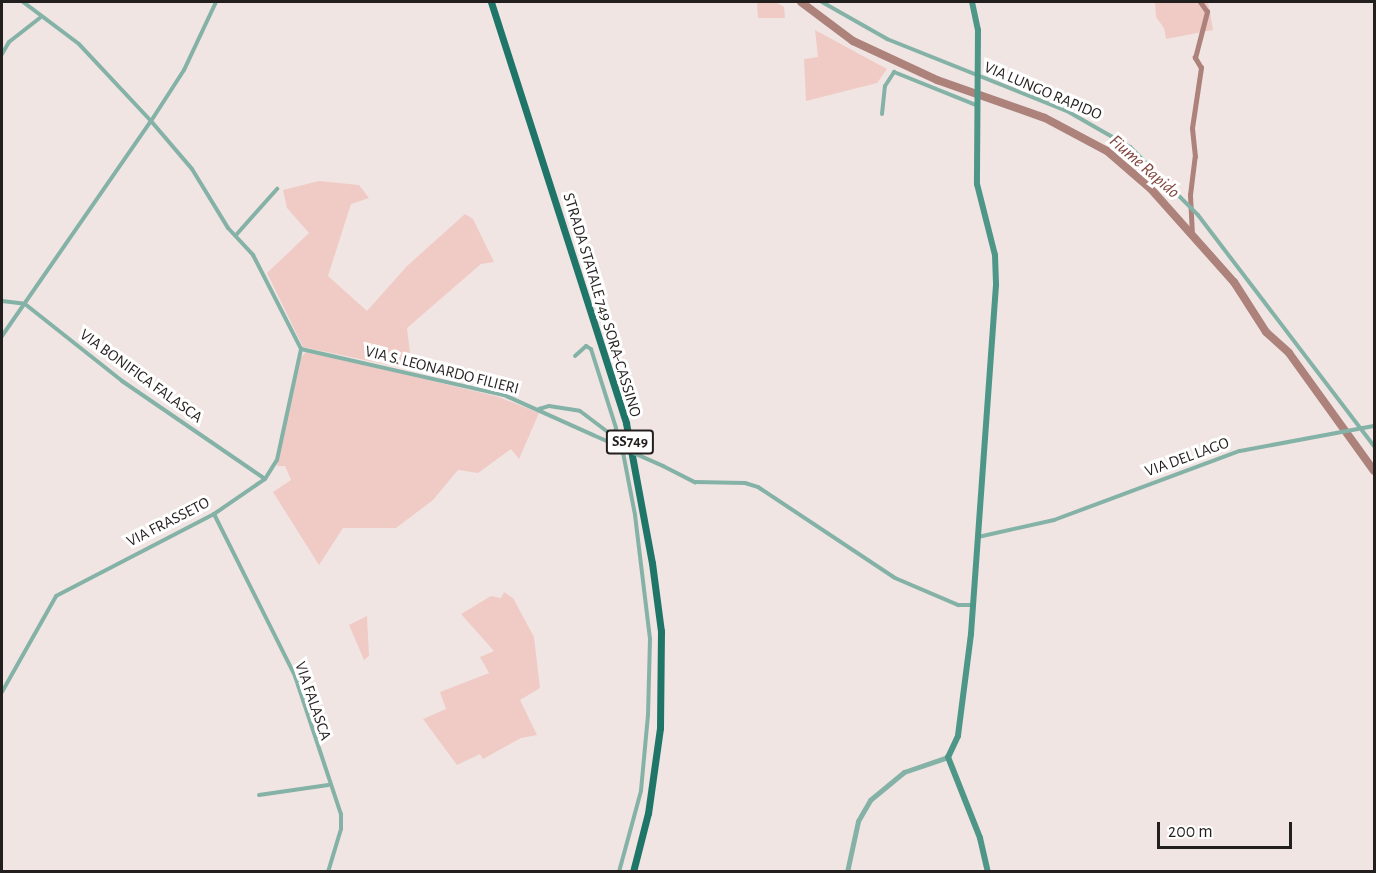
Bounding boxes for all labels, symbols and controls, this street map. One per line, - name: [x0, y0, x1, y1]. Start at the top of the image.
- street label: VIA LUNGO RAPIDO: [981, 58, 1105, 124]
- water label: Fiume Rapido: [1104, 131, 1184, 203]
- street label: STRADA STATALE 749 SORA-CASSINO: [559, 191, 645, 419]
- street label: VIA BONIFICA FALASCA: [76, 325, 206, 427]
- street label: VIA S. LEONARDO FILIERI: [363, 342, 521, 398]
- road number: SS749: [604, 430, 656, 454]
- street label: VIA DEL LAGO: [1142, 433, 1232, 481]
- street label: VIA FRASSETO: [123, 493, 213, 551]
- street label: VIA FALASCA: [291, 659, 335, 743]
- scale bar: [1160, 810, 1295, 848]
- text: 200 m: [1168, 823, 1213, 841]

